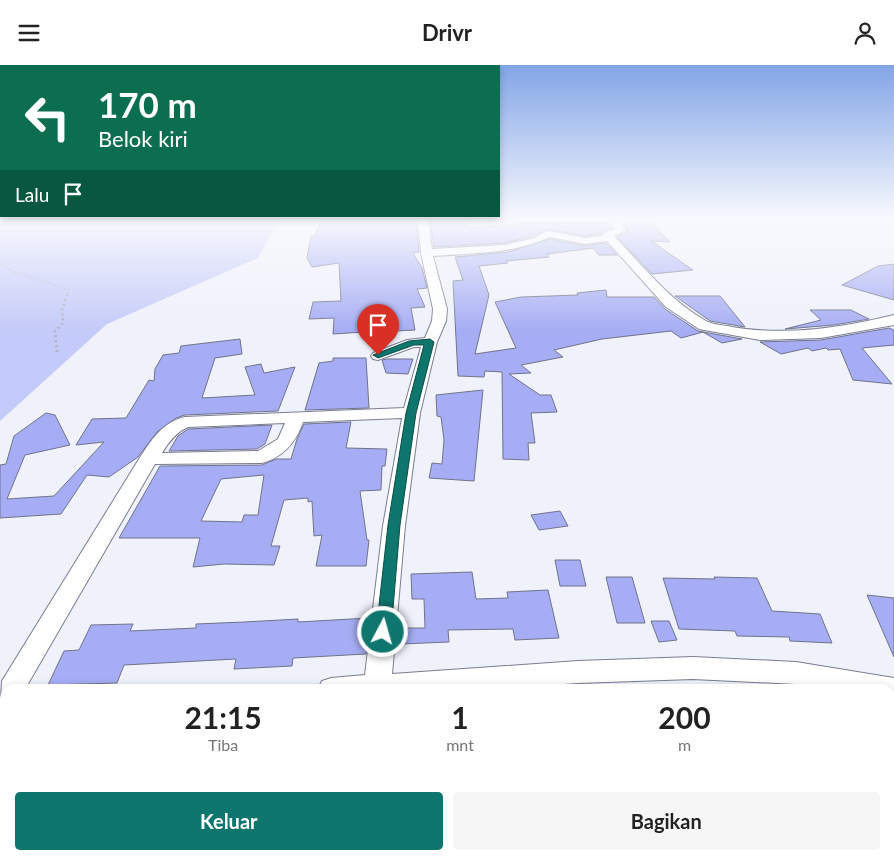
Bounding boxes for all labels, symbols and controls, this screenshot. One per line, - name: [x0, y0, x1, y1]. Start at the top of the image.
- icon: menu: [15, 19, 43, 47]
- text: Drivr: [422, 19, 472, 46]
- icon: person: [851, 19, 879, 47]
- text: 170 m: [98, 83, 197, 125]
- icon: left: [15, 85, 80, 150]
- text: Belok kiri: [98, 125, 188, 152]
- icon: arrive: [59, 180, 87, 208]
- text: Lalu: [15, 183, 49, 206]
- pin: [357, 304, 399, 355]
- icon: arrive: [364, 311, 392, 339]
- position arrow: [356, 605, 408, 657]
- text: 21:15: [184, 699, 262, 735]
- text: 1: [451, 699, 469, 735]
- text: 200: [658, 699, 711, 735]
- text: Tiba: [208, 735, 238, 754]
- text: mnt: [446, 735, 474, 754]
- text: m: [678, 735, 691, 754]
- button: Keluar: [15, 792, 443, 850]
- button: Bagikan: [453, 792, 880, 850]

